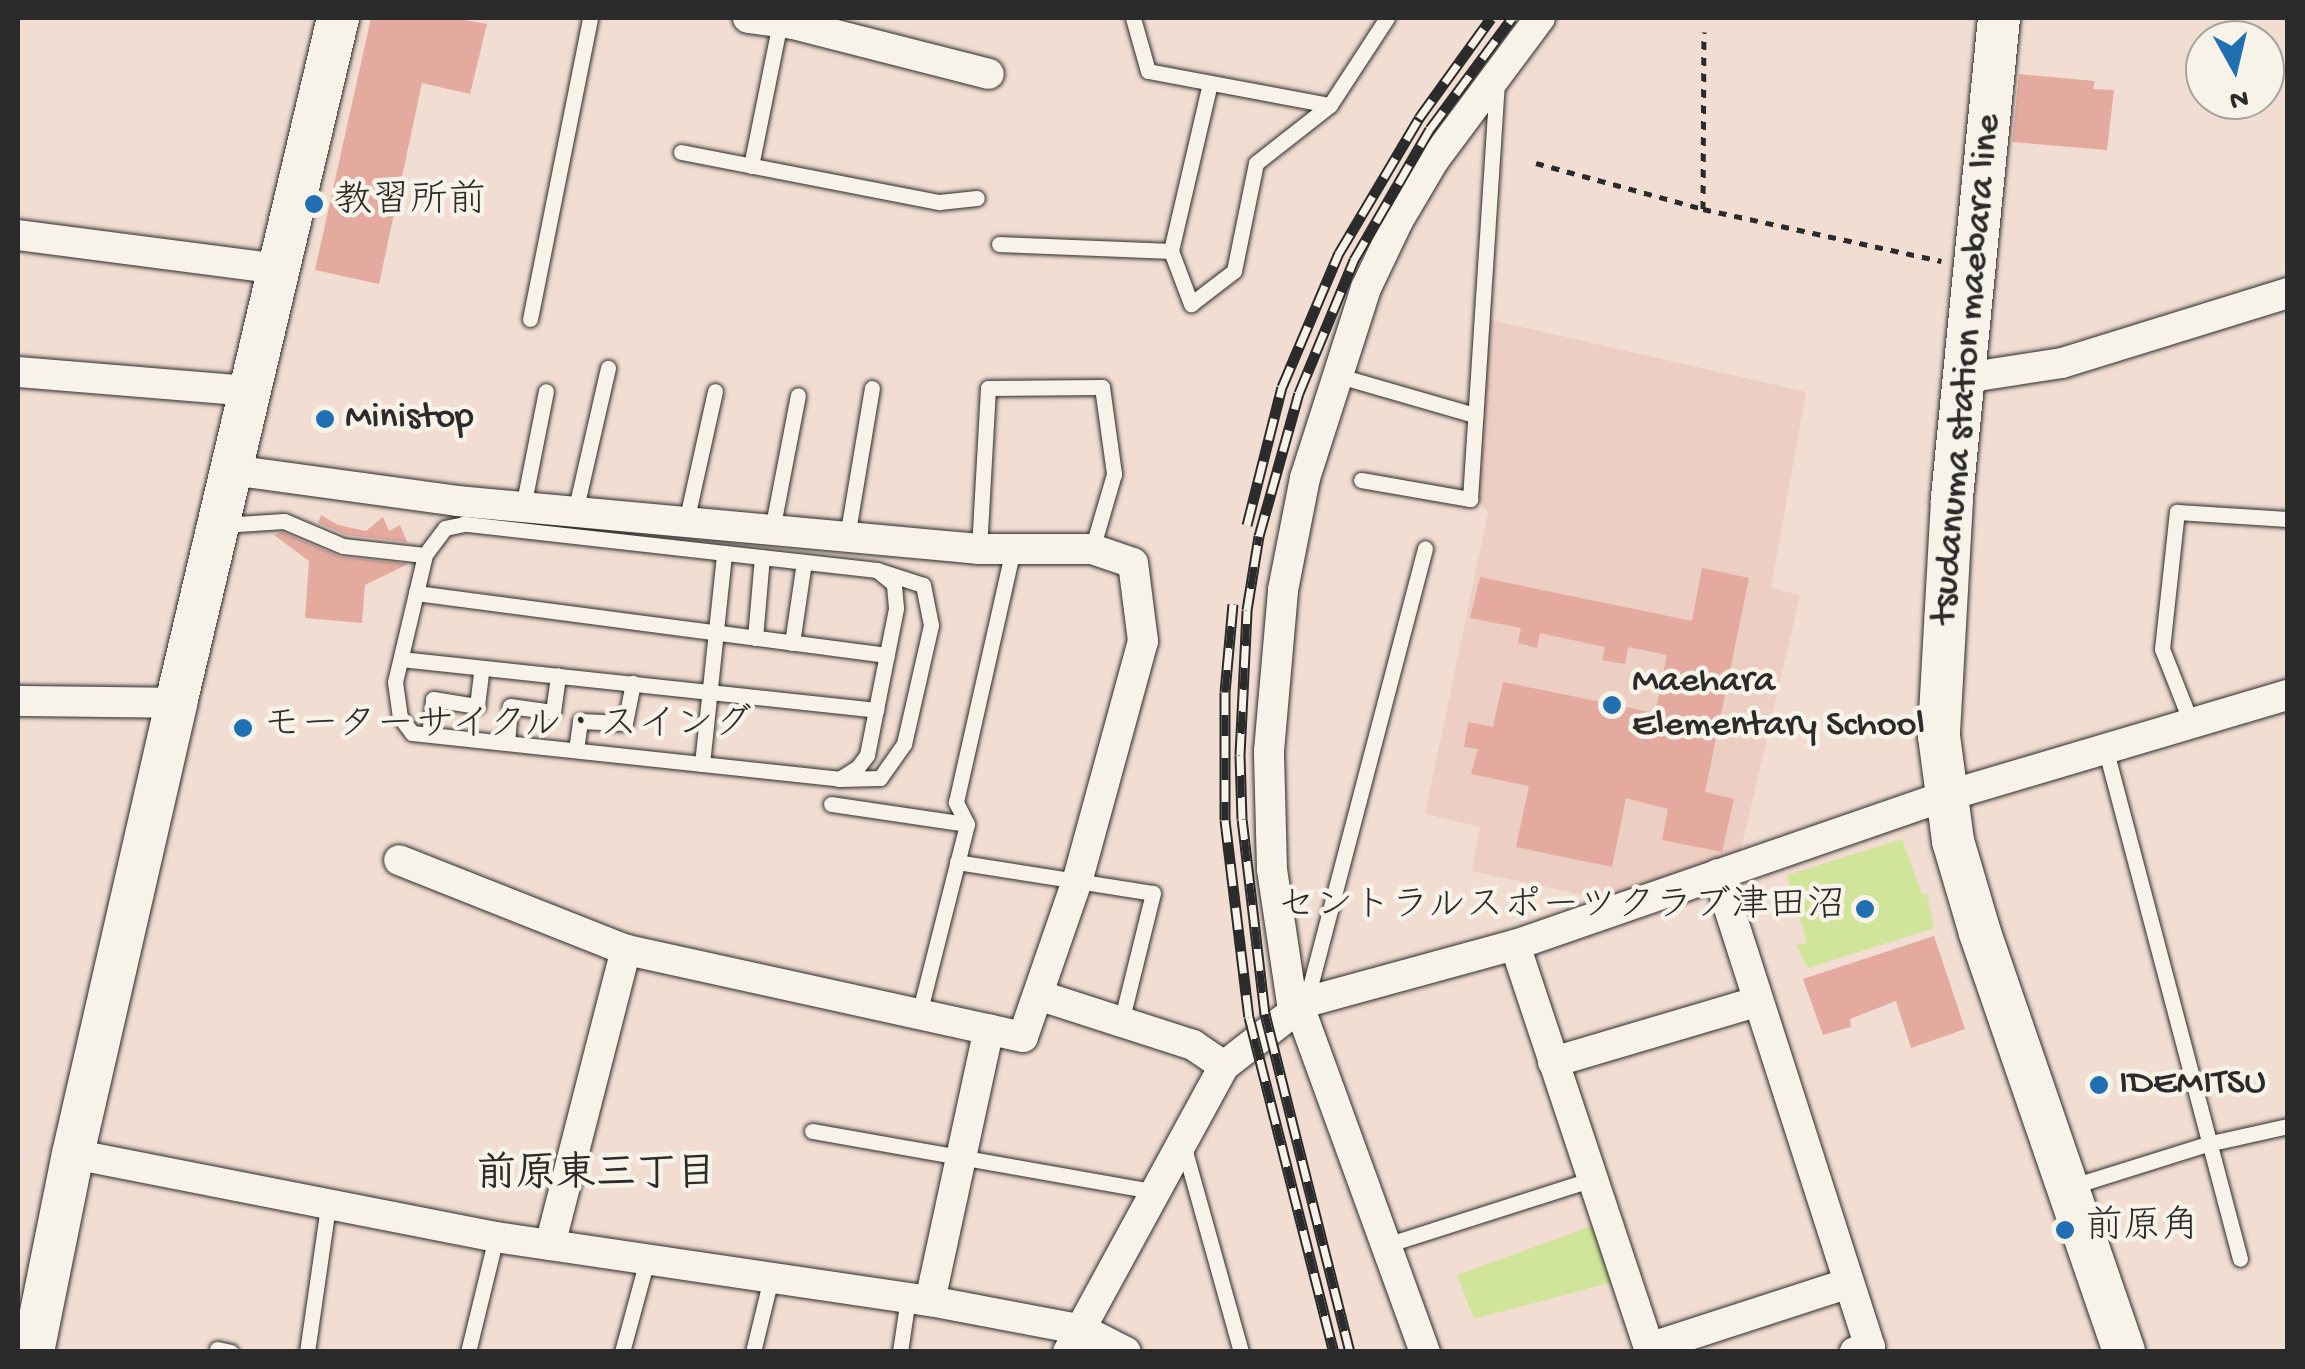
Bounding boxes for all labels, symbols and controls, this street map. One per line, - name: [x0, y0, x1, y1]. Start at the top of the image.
- north arrow: [2185, 20, 2285, 120]
- text: N: [2228, 81, 2250, 116]
- street label: tsudanuma station maebara line: [1923, 112, 2013, 626]
- place label: 教習所前: [334, 181, 486, 227]
- marker: 教習所前: [303, 193, 325, 215]
- place label: Ministop: [345, 396, 474, 442]
- marker: Ministop: [314, 408, 336, 430]
- place label: Maehara Elementary School: [1632, 660, 1925, 749]
- marker: Maehara Elementary School: [1601, 694, 1623, 716]
- place label: モーターサイクル・スイング: [263, 705, 757, 751]
- marker: モーターサイクル・スイング: [232, 717, 254, 739]
- place label: セントラルスポーツクラブ津田沼: [1275, 886, 1845, 932]
- marker: セントラルスポーツクラブ津田沼: [1854, 898, 1876, 920]
- place label: IDEMITSU: [2119, 1062, 2266, 1108]
- marker: IDEMITSU: [2088, 1074, 2110, 1096]
- district label: 前原東三丁目: [476, 1153, 716, 1201]
- place label: 前原角: [2085, 1207, 2199, 1253]
- marker: 前原角: [2054, 1219, 2076, 1241]

